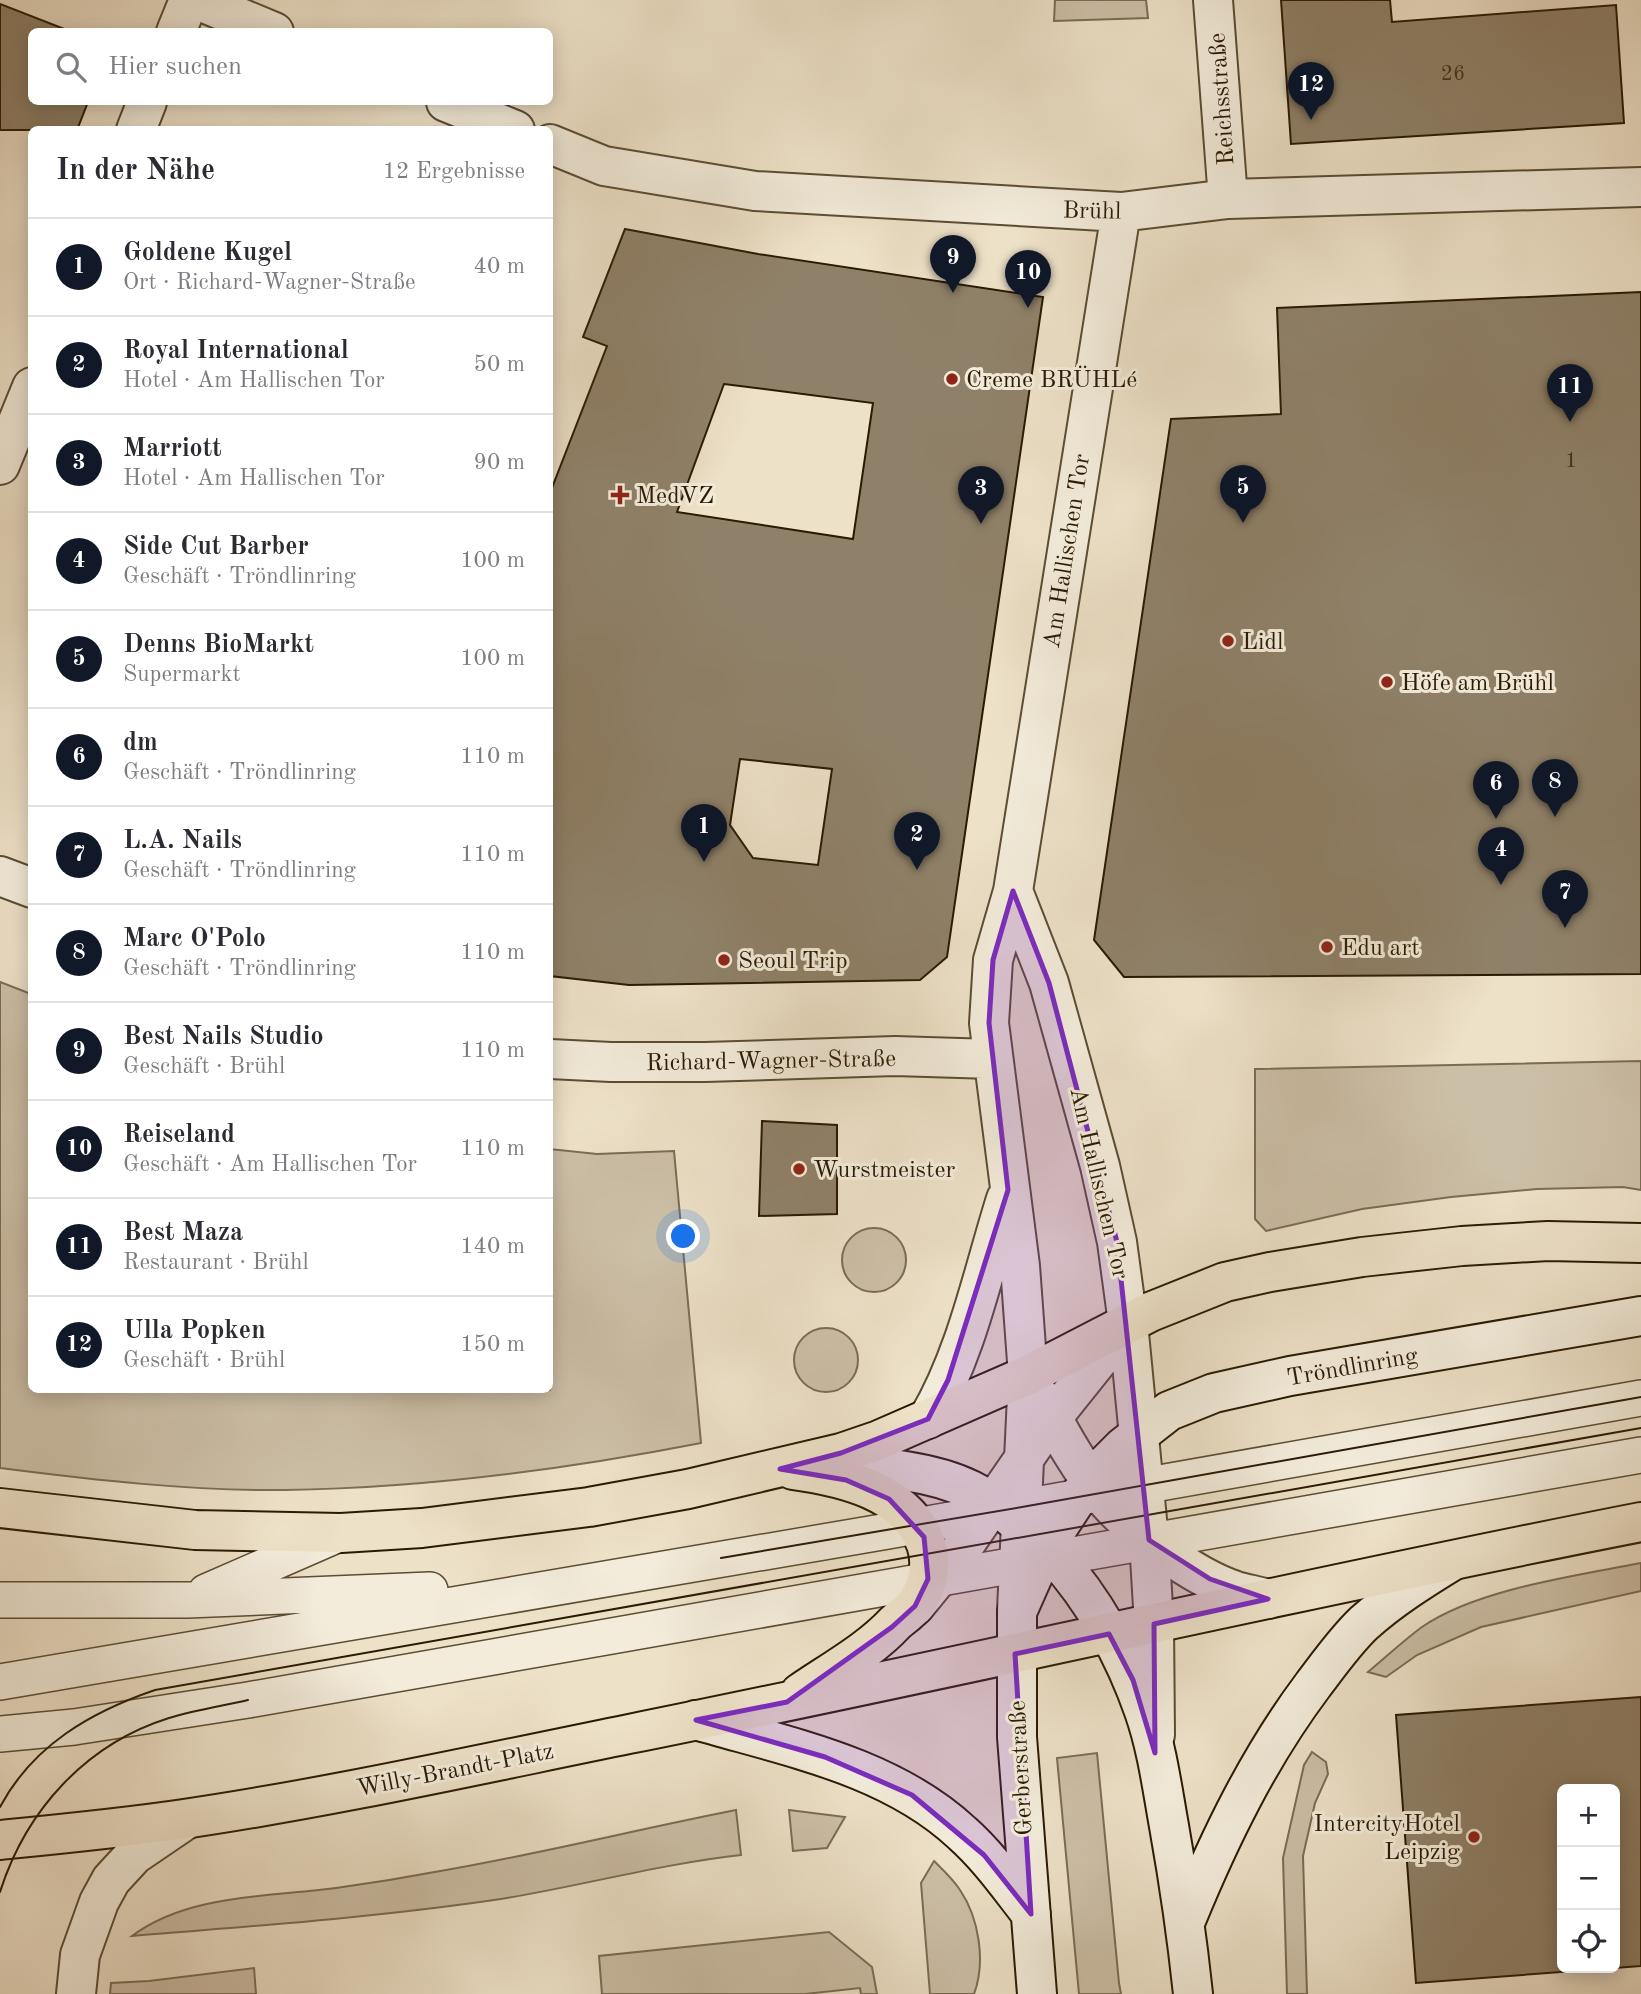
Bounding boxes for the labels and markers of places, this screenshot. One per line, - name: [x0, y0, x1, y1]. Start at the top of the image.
- pin: 12: [1288, 62, 1334, 120]
- pin: 9: [930, 235, 976, 293]
- pin: 10: [1005, 250, 1051, 308]
- pin: 11: [1547, 364, 1593, 422]
- place label: Creme BRÜHLé: [966, 365, 1137, 393]
- marker: Creme BRÜHLé: [944, 371, 960, 387]
- pin: 5: [1220, 465, 1266, 523]
- pin: 3: [958, 466, 1004, 524]
- marker: MedVZ: [610, 485, 630, 505]
- place label: MedVZ: [636, 485, 714, 509]
- place label: Lidl: [1242, 631, 1284, 655]
- marker: Lidl: [1220, 633, 1236, 649]
- place label: Höfe am Brühl: [1401, 672, 1554, 696]
- marker: Höfe am Brühl: [1379, 674, 1395, 690]
- pin: 8: [1532, 759, 1578, 817]
- pin: 6: [1473, 761, 1519, 819]
- pin: 1: [681, 804, 727, 862]
- pin: 2: [894, 812, 940, 870]
- pin: 4: [1478, 827, 1524, 885]
- pin: 7: [1542, 870, 1588, 928]
- place label: Edu art: [1341, 937, 1420, 961]
- marker: Edu art: [1319, 939, 1335, 955]
- place label: Seoul Trip: [738, 950, 848, 974]
- marker: Seoul Trip: [716, 952, 732, 968]
- place label: Wurstmeister: [813, 1159, 955, 1183]
- marker: Wurstmeister: [791, 1161, 807, 1177]
- place label: IntercityHotel Leipzig: [1314, 1813, 1460, 1865]
- marker: IntercityHotel Leipzig: [1466, 1829, 1482, 1845]

